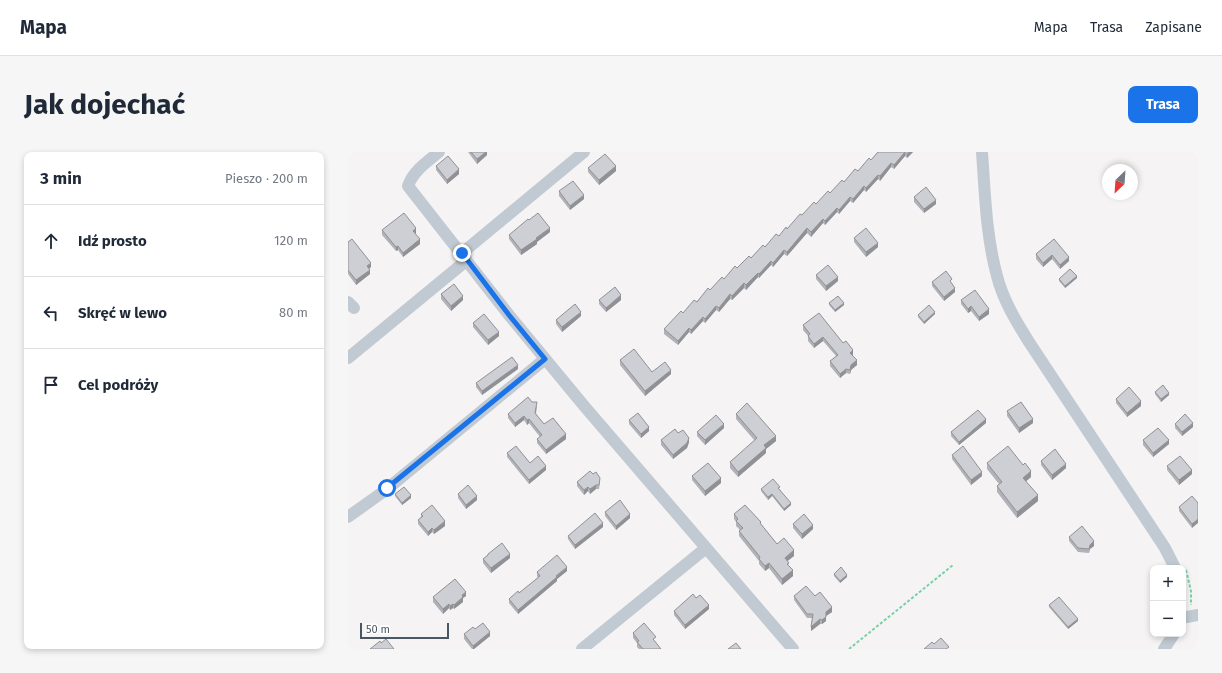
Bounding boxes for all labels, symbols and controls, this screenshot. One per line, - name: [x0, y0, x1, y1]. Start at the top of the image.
- text: Mapa: [20, 16, 67, 39]
- text: Mapa: [1034, 19, 1068, 36]
- text: Trasa: [1090, 19, 1123, 36]
- text: Zapisane: [1145, 19, 1202, 36]
- button: Trasa: [1128, 86, 1198, 123]
- text: Jak dojechać: [24, 88, 185, 121]
- north arrow: [1102, 164, 1138, 200]
- text: 3 min: [40, 168, 82, 189]
- text: Pieszo · 200 m: [225, 171, 308, 186]
- icon: ahead: [40, 230, 62, 252]
- text: Idź prosto: [78, 232, 147, 250]
- text: 120 m: [274, 233, 308, 248]
- route end: [453, 244, 471, 262]
- icon: left: [40, 302, 62, 324]
- text: Skręć w lewo: [78, 304, 167, 322]
- text: 80 m: [279, 305, 308, 320]
- icon: arrive: [40, 374, 62, 396]
- text: Cel podróży: [78, 376, 158, 394]
- route start: [378, 479, 396, 497]
- map controls: [1150, 565, 1186, 637]
- button: +: [1150, 565, 1186, 601]
- button: −: [1150, 601, 1186, 637]
- scale bar: [360, 621, 449, 640]
- text: 50 m: [366, 623, 390, 636]

